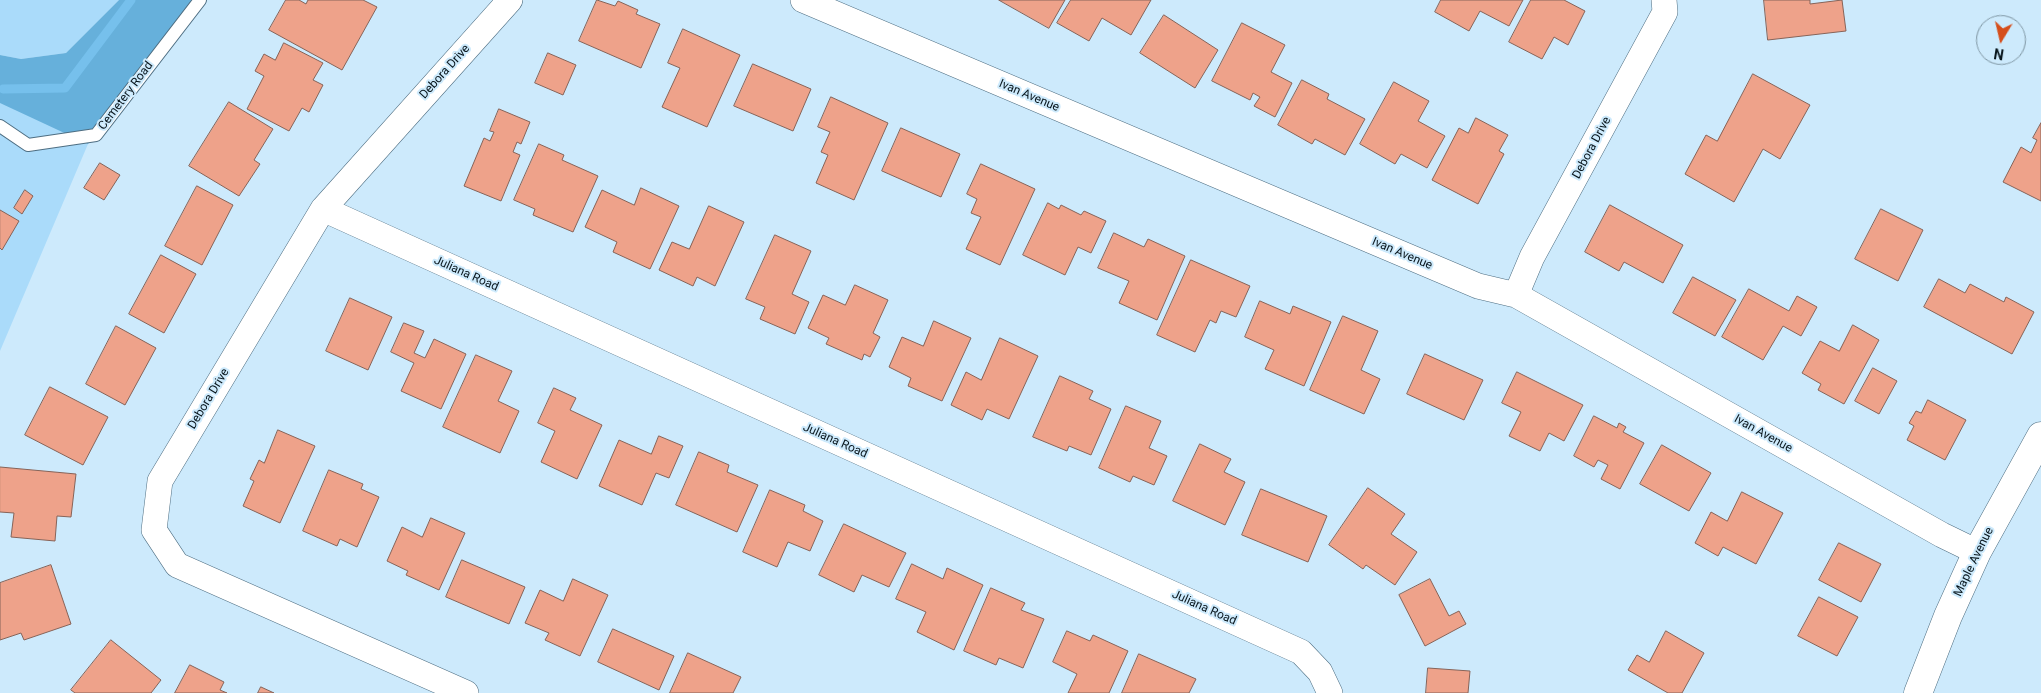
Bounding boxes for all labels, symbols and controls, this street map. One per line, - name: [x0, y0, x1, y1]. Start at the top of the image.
- north arrow: [1976, 15, 2026, 65]
- street label: Debora Drive: [417, 42, 473, 102]
- text: N: [1993, 45, 2005, 63]
- street label: Cemetery Road: [96, 59, 156, 133]
- street label: Ivan Avenue: [997, 77, 1061, 115]
- street label: Debora Drive: [1570, 115, 1614, 181]
- street label: Ivan Avenue: [1370, 235, 1434, 273]
- street label: Juliana Road: [431, 253, 501, 295]
- street label: Debora Drive: [185, 366, 233, 432]
- street label: Ivan Avenue: [1731, 412, 1795, 456]
- street label: Juliana Road: [800, 420, 870, 462]
- street label: Maple Avenue: [1951, 525, 1997, 599]
- street label: Juliana Road: [1169, 587, 1239, 629]

